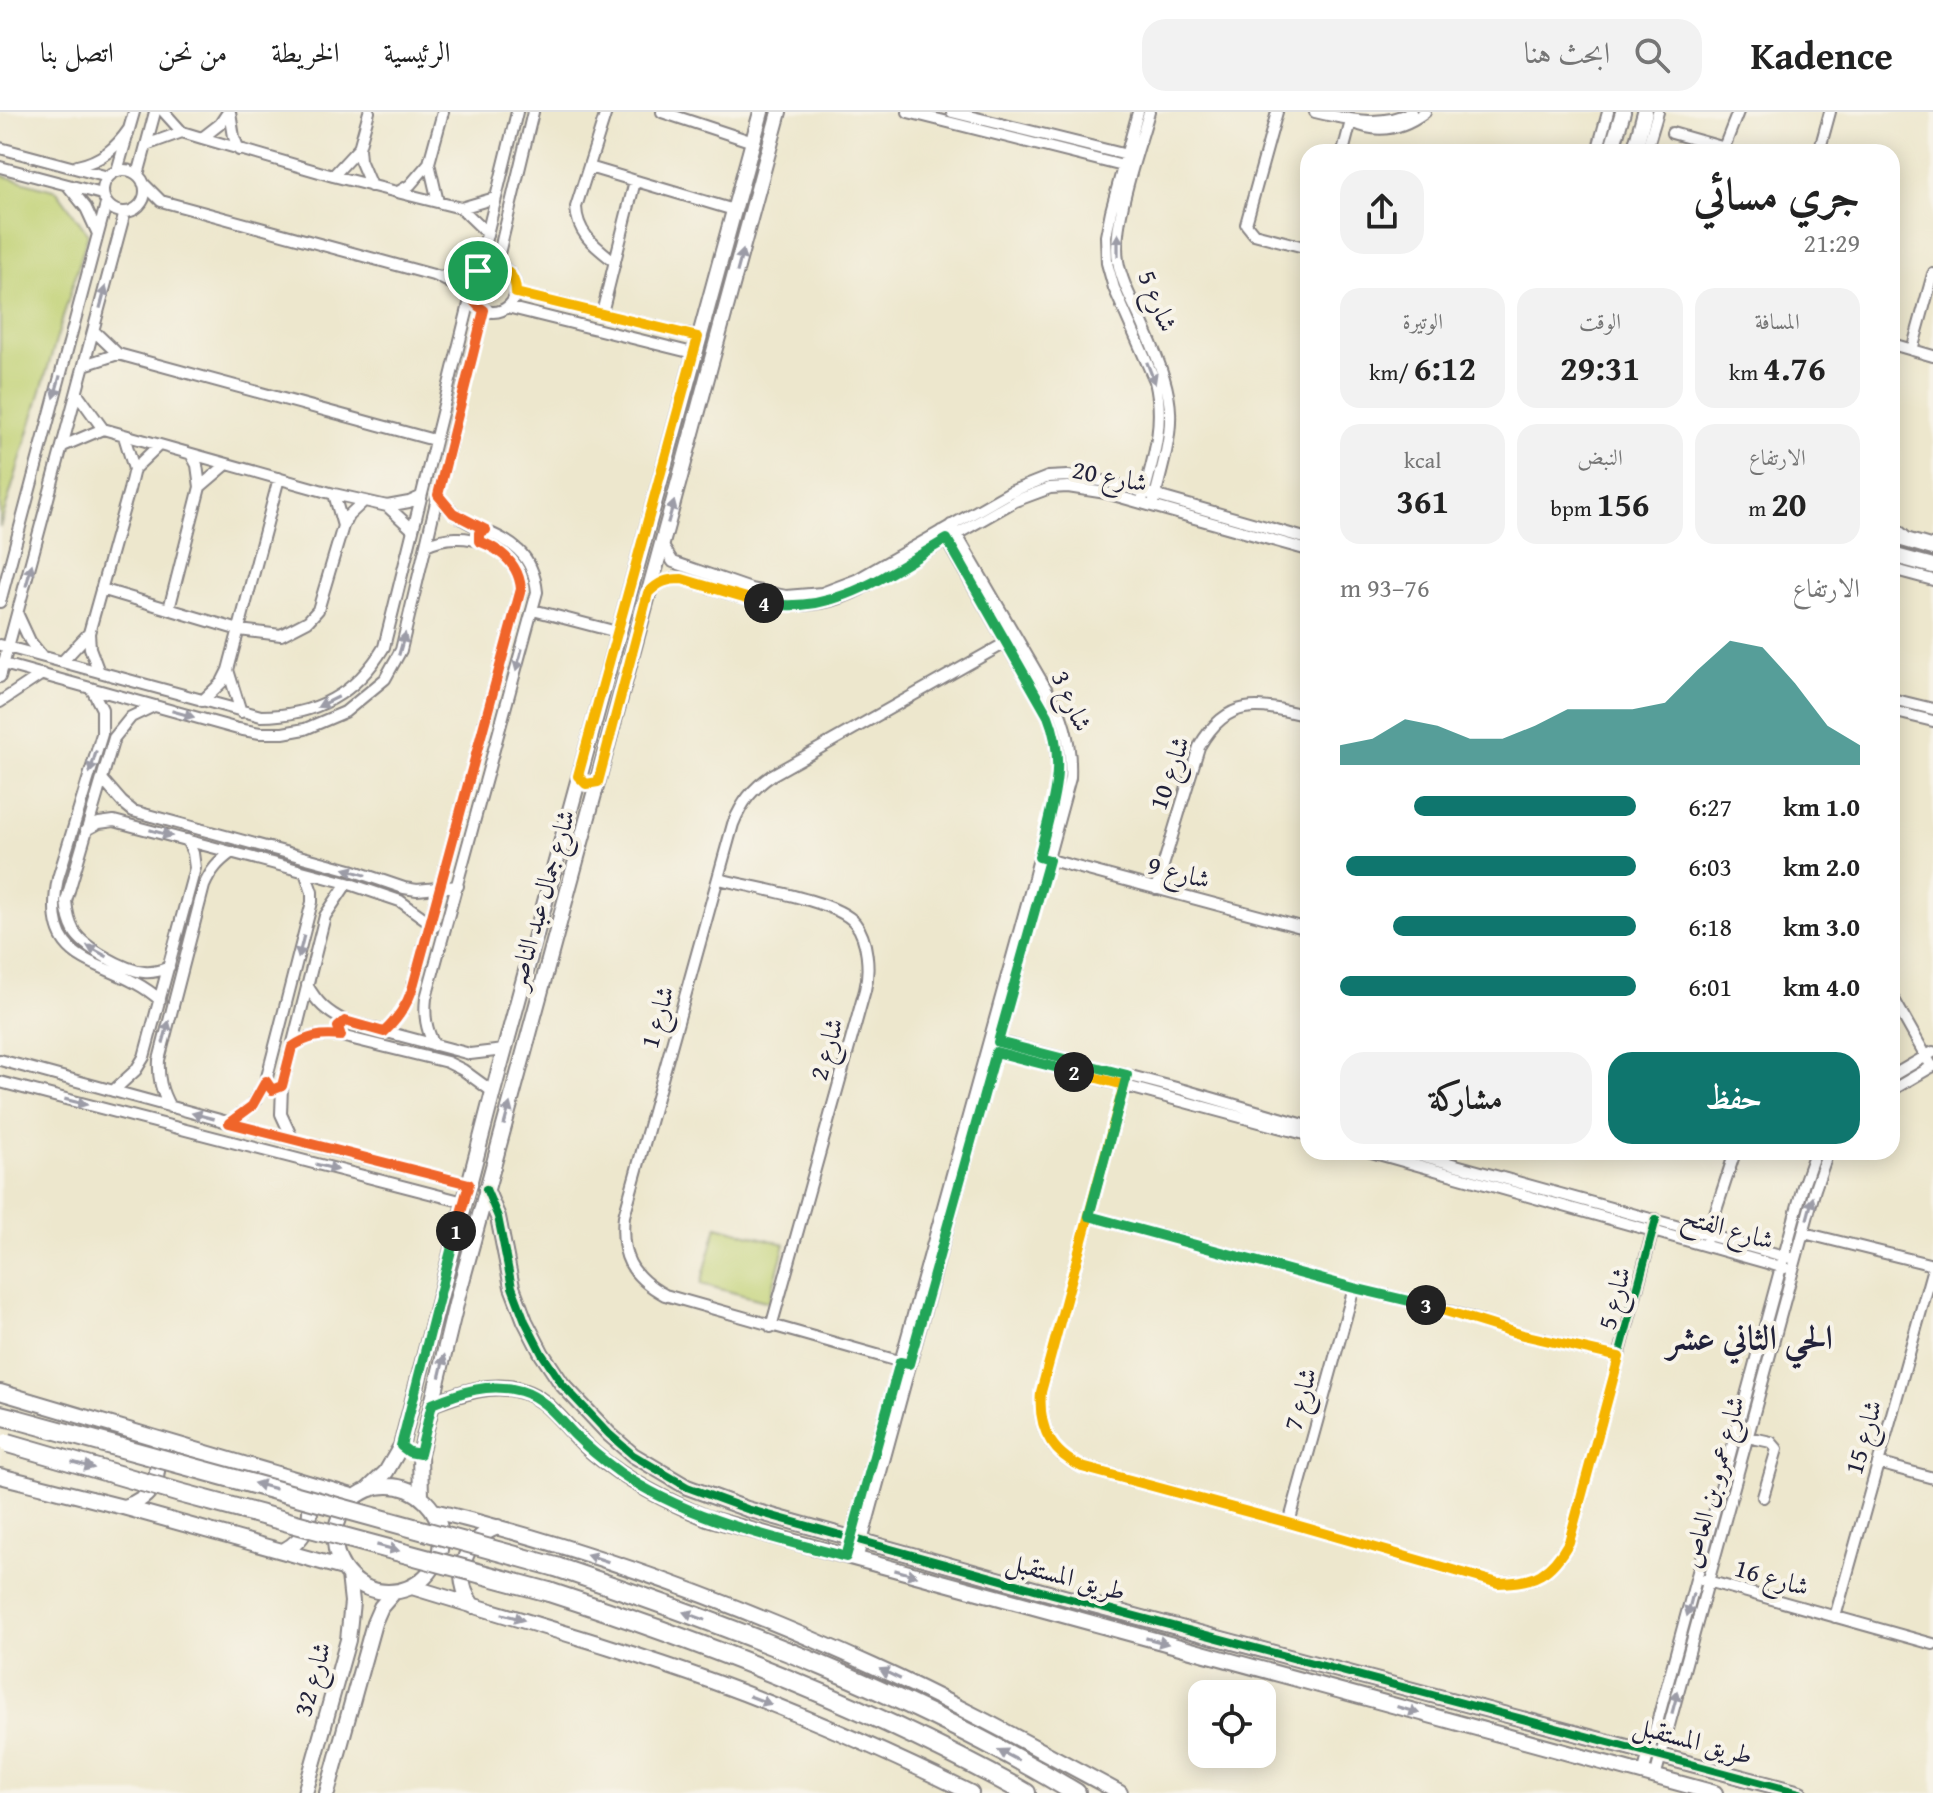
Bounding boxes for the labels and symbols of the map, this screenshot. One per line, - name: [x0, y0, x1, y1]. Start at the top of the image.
- one-way arrow: [1112, 231, 1124, 257]
- pin: [444, 237, 512, 305]
- one-way arrow: [735, 249, 747, 274]
- street label: شارع 5: [1126, 264, 1188, 339]
- one-way arrow: [97, 284, 109, 309]
- one-way arrow: [1145, 361, 1158, 385]
- one-way arrow: [51, 375, 63, 400]
- street label: شارع 20: [1069, 449, 1151, 505]
- one-way arrow: [665, 499, 678, 523]
- one-way arrow: [23, 563, 35, 588]
- pin: 4: [744, 583, 784, 623]
- one-way arrow: [396, 631, 409, 655]
- one-way arrow: [512, 649, 525, 673]
- street label: شارع 3: [1039, 664, 1103, 739]
- one-way arrow: [316, 695, 339, 709]
- one-way arrow: [171, 708, 195, 721]
- street label: شارع 10: [1138, 731, 1202, 816]
- one-way arrow: [86, 750, 99, 774]
- street label: شارع جمال عبد الناصر: [495, 805, 588, 997]
- one-way arrow: [149, 827, 173, 840]
- street label: شارع 9: [1143, 844, 1215, 901]
- one-way arrow: [342, 865, 366, 878]
- one-way arrow: [294, 935, 306, 960]
- one-way arrow: [85, 944, 108, 958]
- street label: شارع 1: [629, 981, 687, 1054]
- street label: شارع 2: [798, 1013, 856, 1086]
- one-way arrow: [161, 1019, 173, 1044]
- pin: 2: [1054, 1052, 1094, 1092]
- one-way arrow: [63, 1096, 88, 1108]
- one-way arrow: [501, 1101, 513, 1126]
- one-way arrow: [191, 1109, 216, 1121]
- one-way arrow: [315, 1161, 340, 1173]
- one-way arrow: [1805, 1195, 1817, 1220]
- street label: شارع الفتح: [1676, 1196, 1779, 1264]
- pin: 1: [436, 1211, 476, 1251]
- street label: شارع 5: [1586, 1262, 1643, 1334]
- pin: 3: [1406, 1285, 1446, 1325]
- district label: الحي الثاني عشر: [1663, 1312, 1833, 1369]
- one-way arrow: [436, 1353, 448, 1378]
- street label: شارع 7: [1272, 1363, 1329, 1435]
- street label: شارع عمرو بن العاص: [1671, 1392, 1757, 1573]
- street label: شارع 15: [1833, 1395, 1895, 1480]
- one-way arrow: [71, 1459, 95, 1472]
- one-way arrow: [252, 1480, 277, 1492]
- street label: طريق المستقبل: [1002, 1541, 1130, 1610]
- one-way arrow: [375, 1542, 400, 1554]
- street label: شارع 16: [1729, 1547, 1814, 1609]
- one-way arrow: [584, 1551, 608, 1564]
- one-way arrow: [894, 1567, 919, 1580]
- one-way arrow: [1683, 1593, 1696, 1617]
- one-way arrow: [682, 1609, 706, 1621]
- one-way arrow: [501, 1612, 526, 1624]
- one-way arrow: [1145, 1635, 1170, 1647]
- street label: شارع 32: [282, 1637, 344, 1722]
- one-way arrow: [879, 1668, 902, 1681]
- one-way arrow: [1670, 1689, 1682, 1714]
- one-way arrow: [748, 1693, 772, 1706]
- one-way arrow: [1396, 1704, 1420, 1717]
- street label: طريق المستقبل: [1629, 1705, 1757, 1774]
- one-way arrow: [997, 1748, 1020, 1761]

